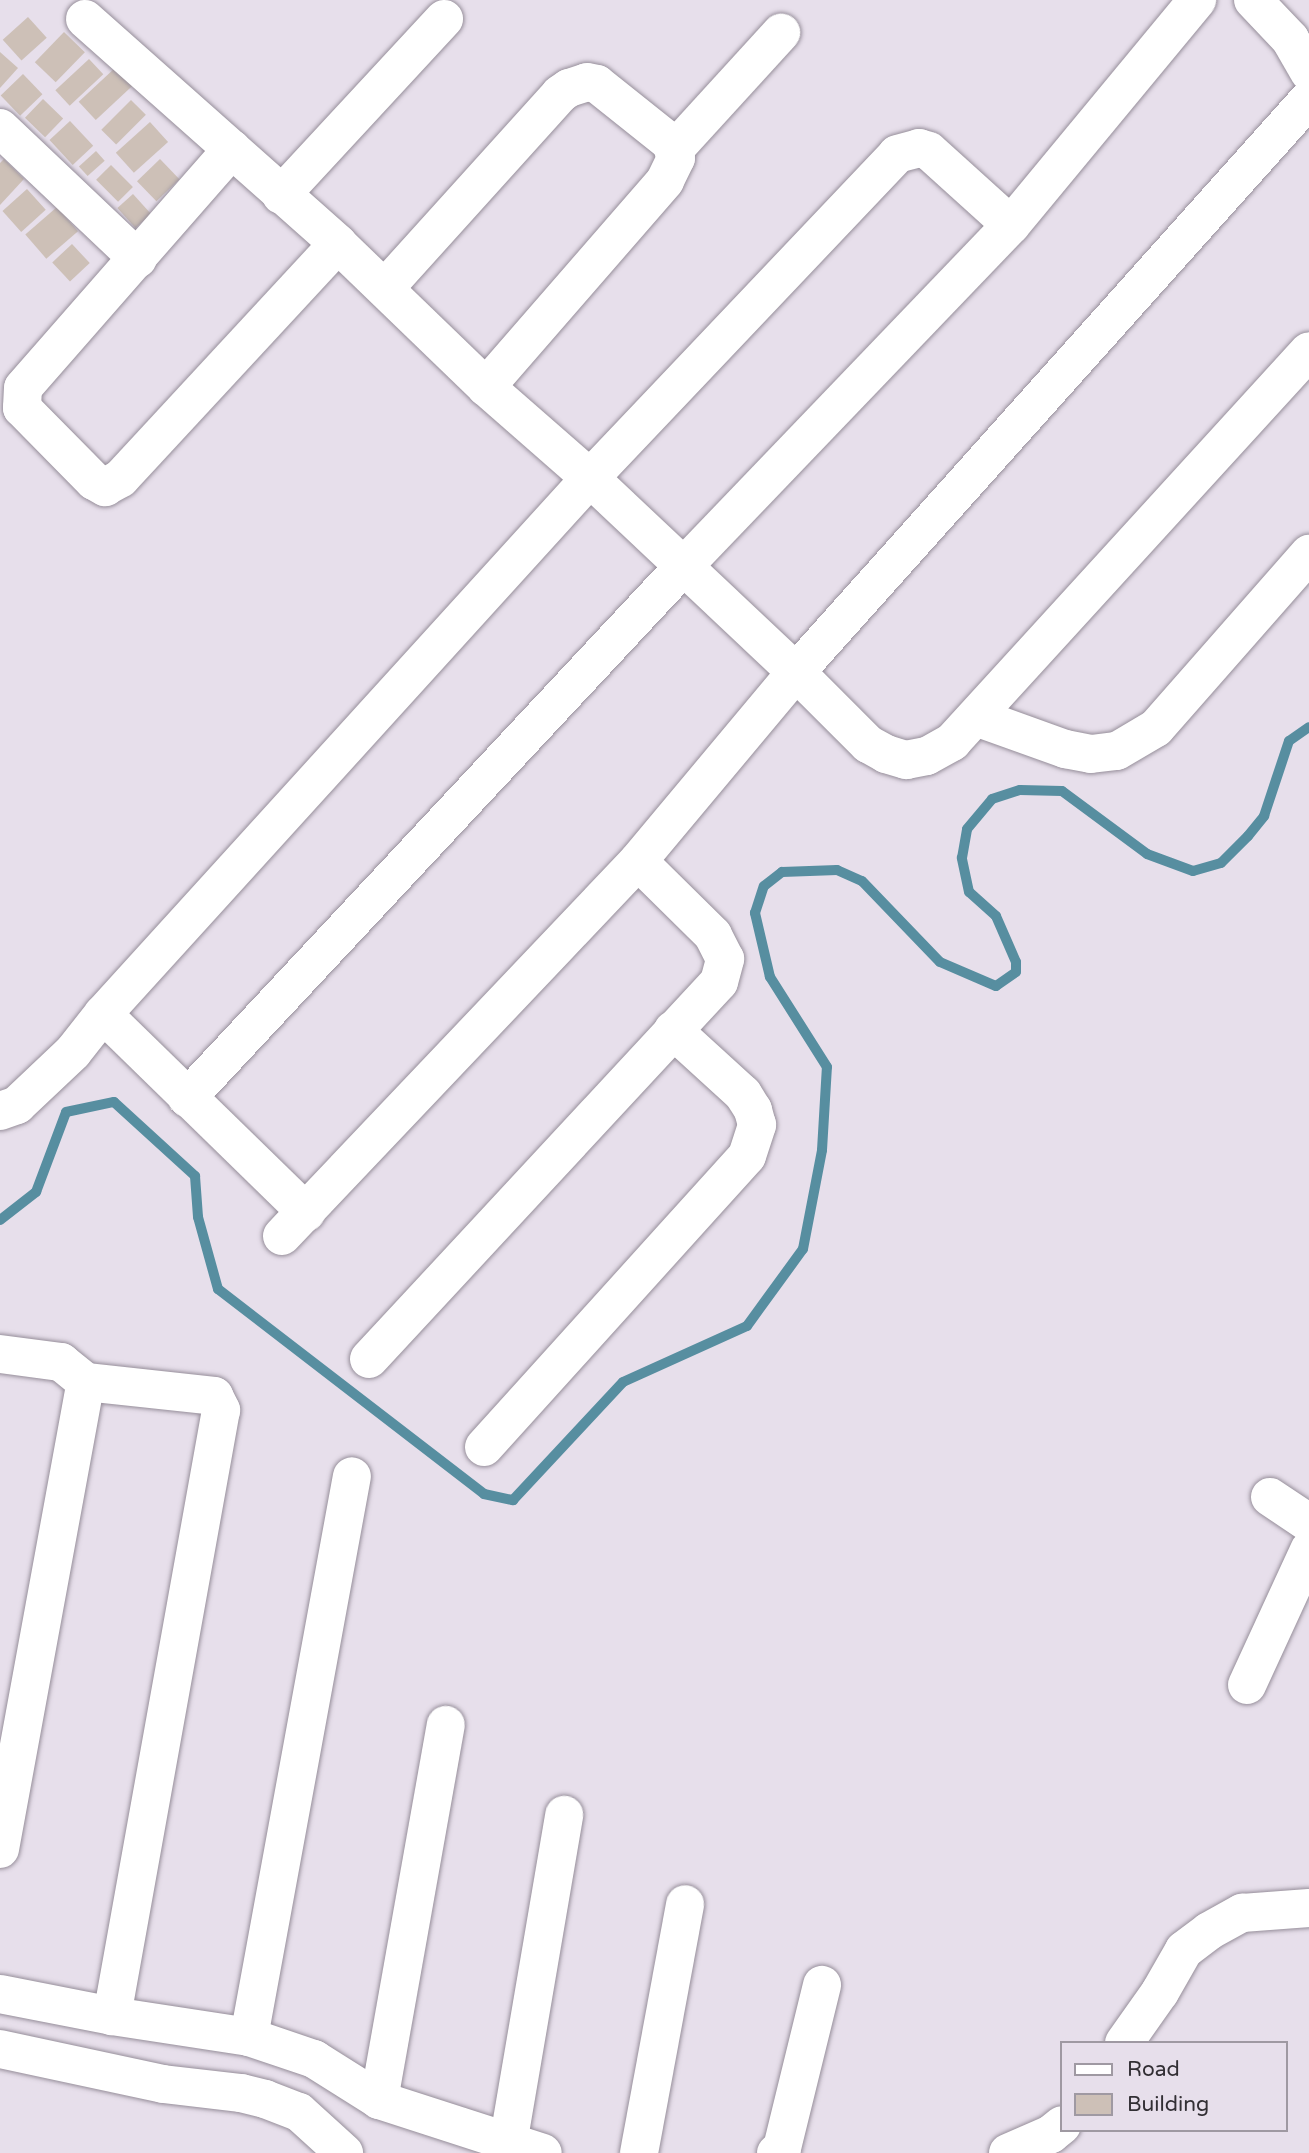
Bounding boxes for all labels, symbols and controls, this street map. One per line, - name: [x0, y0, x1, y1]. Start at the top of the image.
- legend: [1060, 2041, 1288, 2132]
- text: Road: [1127, 2057, 1180, 2082]
- text: Building: [1127, 2092, 1209, 2117]

